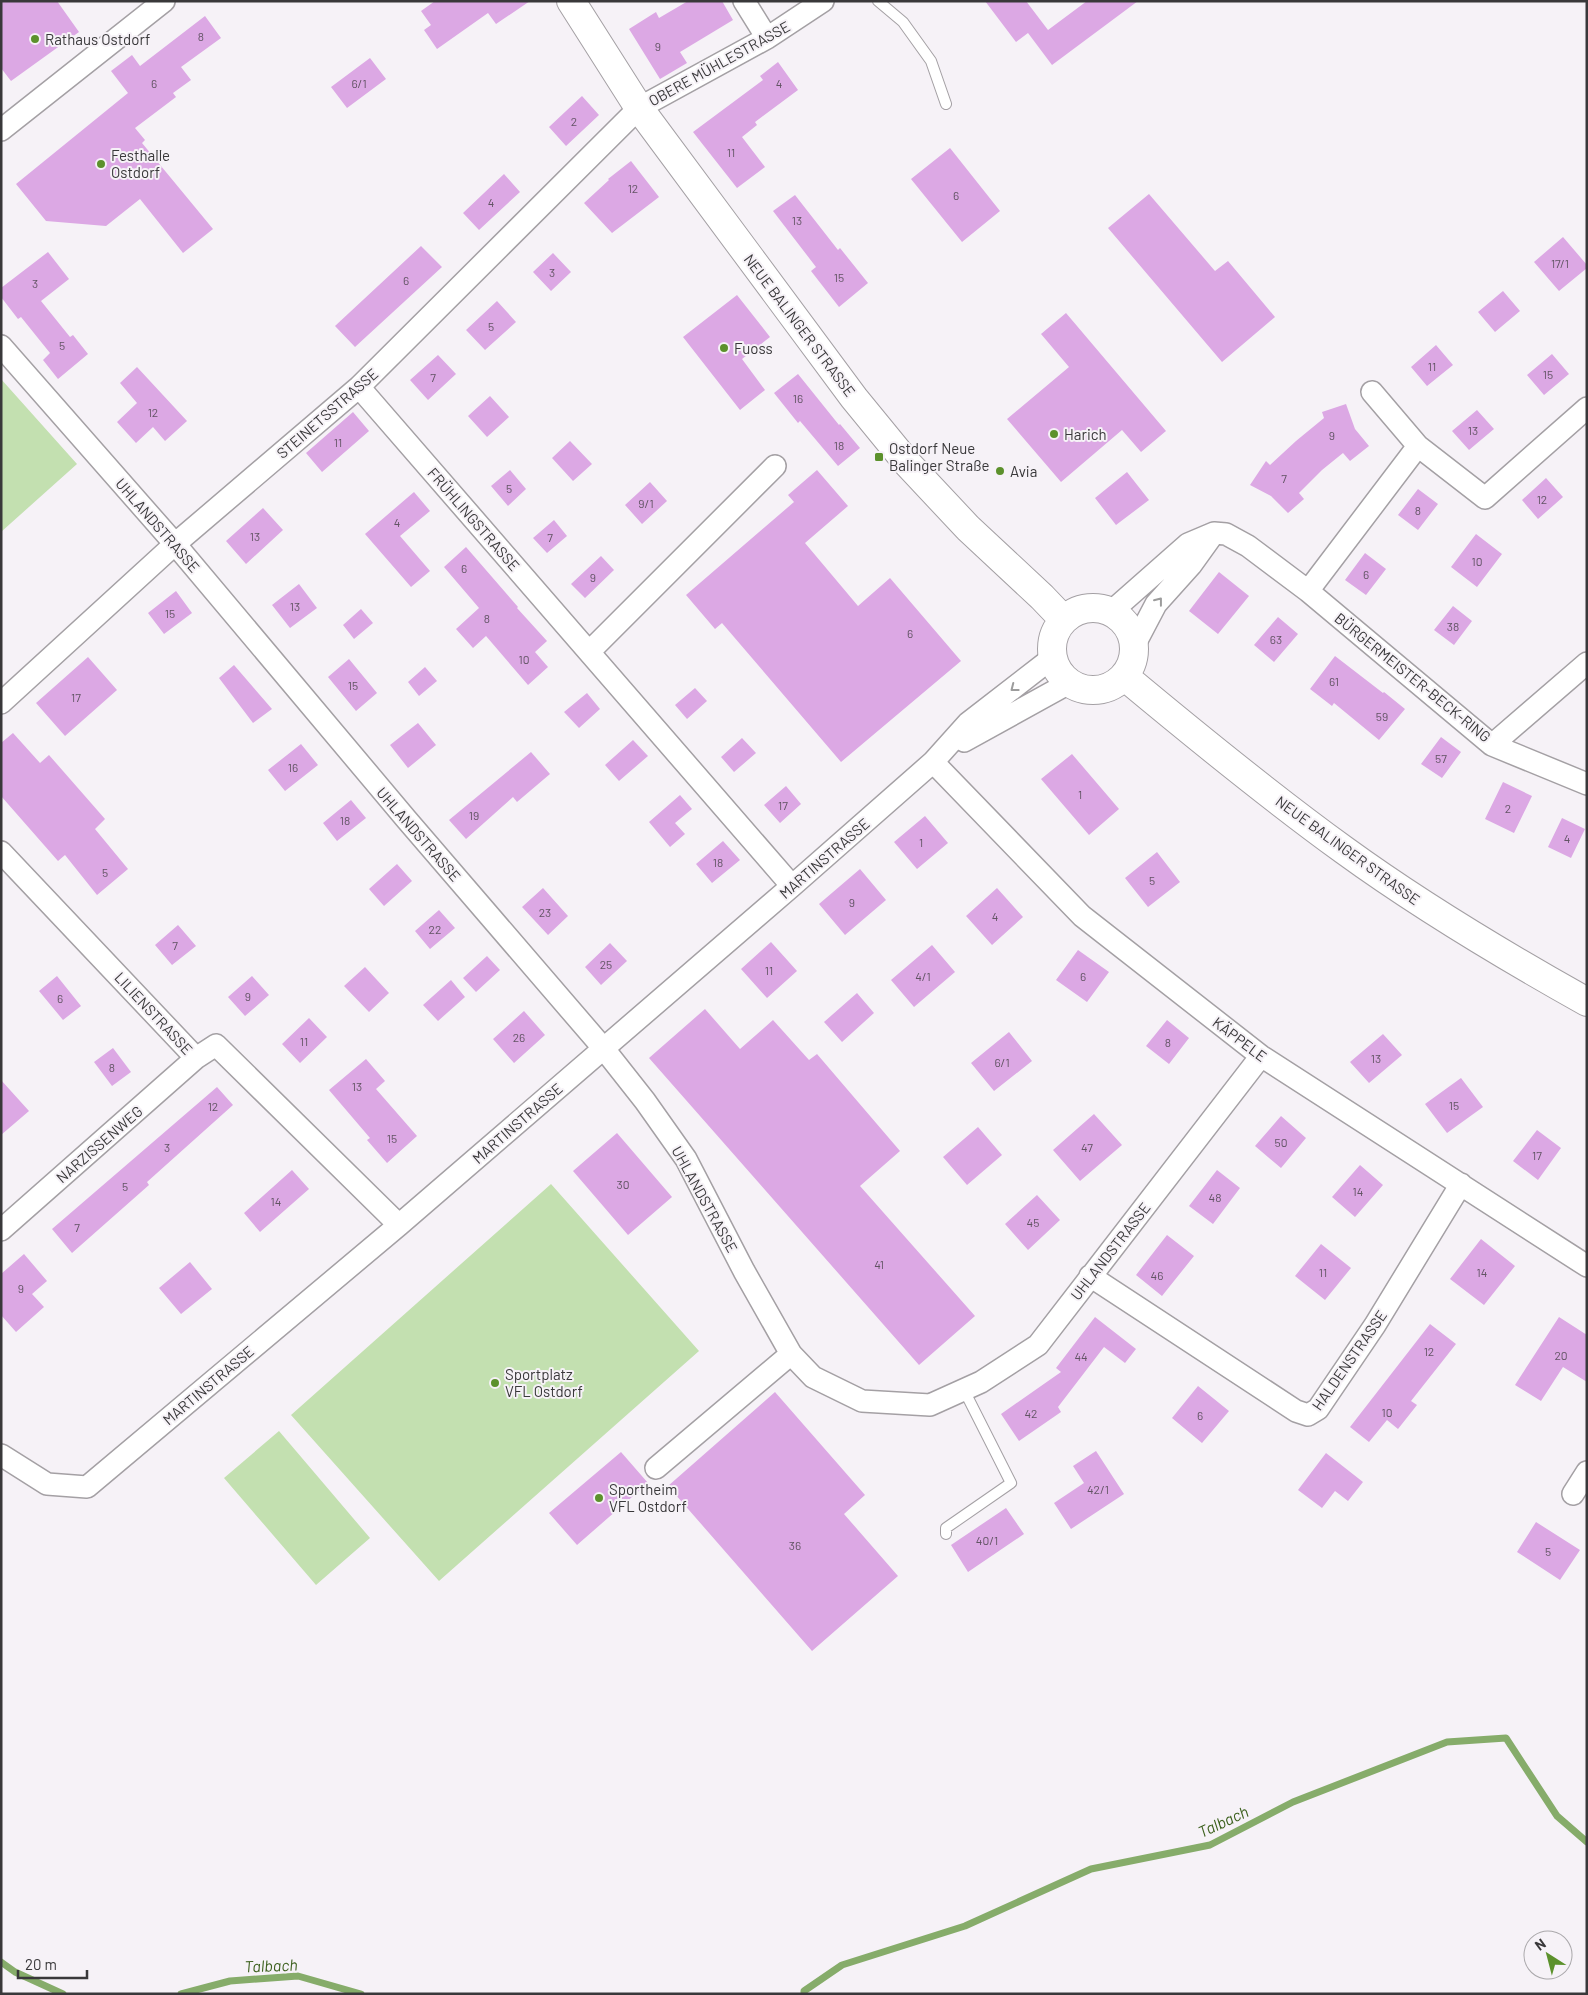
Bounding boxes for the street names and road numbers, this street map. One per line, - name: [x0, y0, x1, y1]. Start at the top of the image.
- street label: OBERE MÜHLESTRASSE: [645, 17, 793, 109]
- street label: NEUE BALINGER STRASSE: [741, 250, 859, 400]
- street label: STEINETSSTRASSE: [273, 364, 381, 462]
- street label: FRÜHLINGSTRASSE: [424, 464, 524, 574]
- street label: UHLANDSTRASSE: [112, 474, 204, 576]
- street label: BÜRGERMEISTER-BECK-RING: [1331, 609, 1495, 745]
- street label: UHLANDSTRASSE: [373, 783, 465, 885]
- street label: NEUE BALINGER STRASSE: [1272, 792, 1424, 908]
- street label: MARTINSTRASSE: [775, 814, 873, 902]
- street label: LILIENSTRASSE: [111, 968, 197, 1058]
- street label: KÄPPELE: [1209, 1013, 1271, 1065]
- street label: MARTINSTRASSE: [468, 1079, 566, 1167]
- street label: NARZISSENWEG: [52, 1102, 146, 1186]
- street label: UHLANDSTRASSE: [668, 1143, 742, 1255]
- street label: UHLANDSTRASSE: [1066, 1199, 1154, 1303]
- street label: HALDENSTRASSE: [1308, 1307, 1390, 1413]
- street label: MARTINSTRASSE: [159, 1342, 257, 1428]

